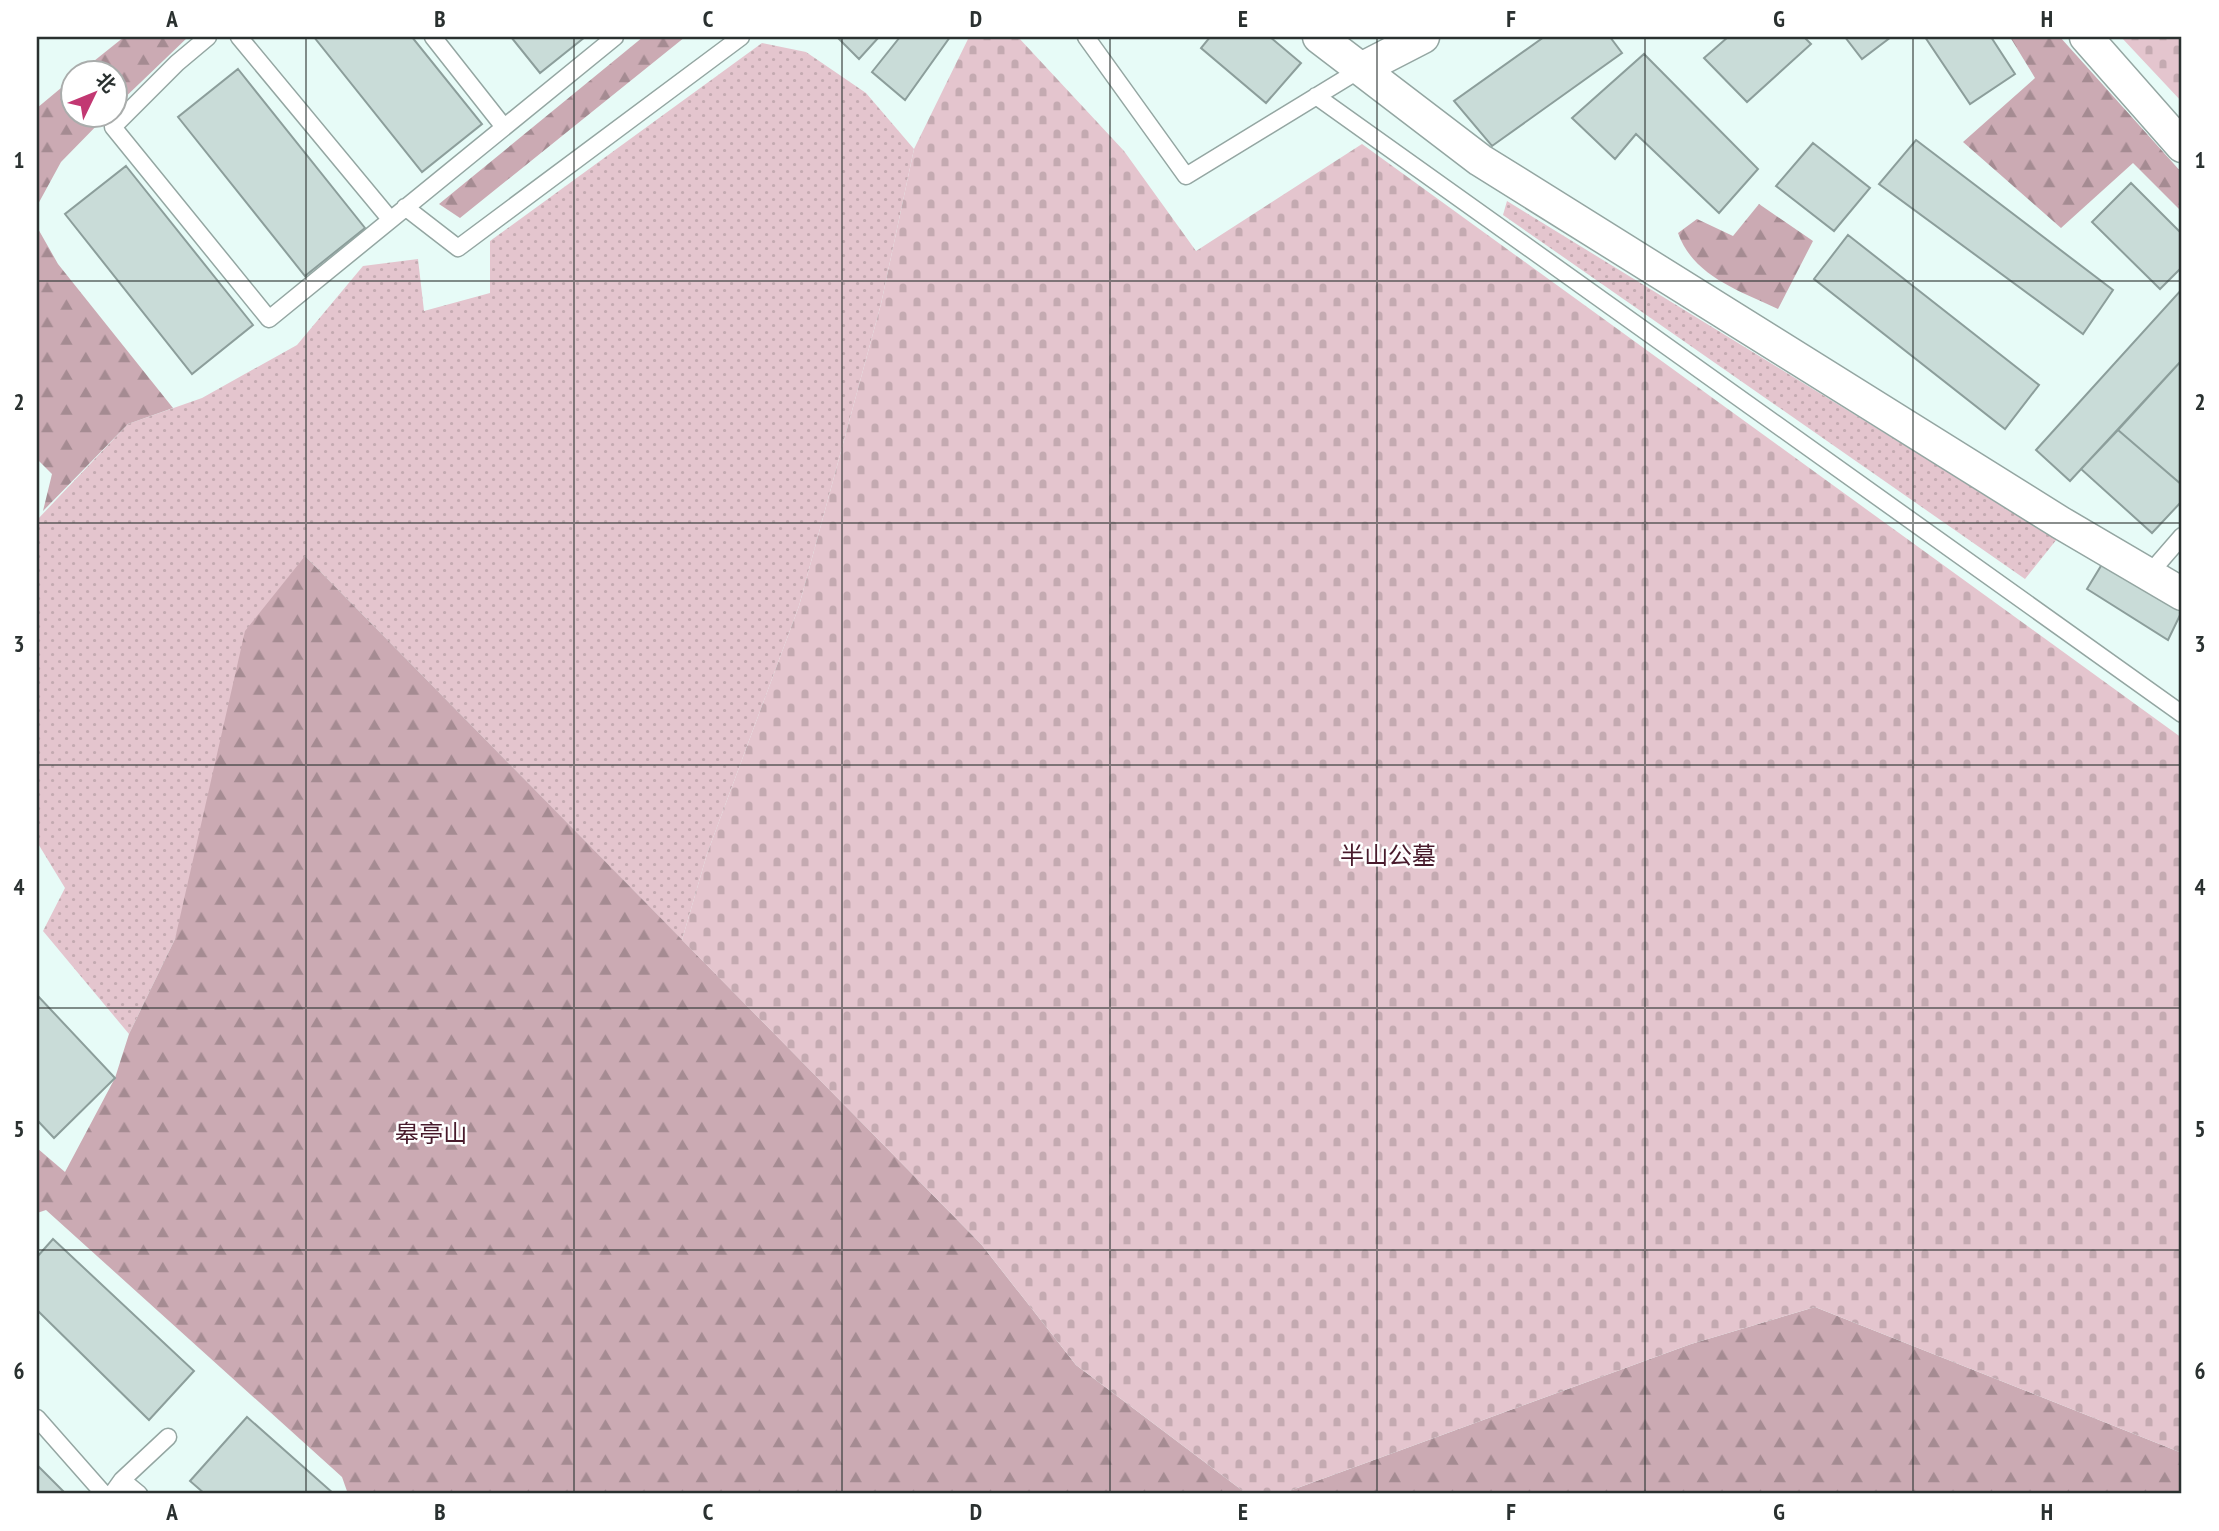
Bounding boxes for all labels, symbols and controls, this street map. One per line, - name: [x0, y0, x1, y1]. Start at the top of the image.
- text: A: [165, 4, 178, 33]
- text: B: [434, 4, 446, 33]
- text: C: [703, 4, 714, 33]
- text: D: [970, 4, 982, 33]
- text: E: [1238, 4, 1248, 33]
- text: F: [1506, 4, 1516, 33]
- text: G: [1773, 4, 1785, 33]
- text: H: [2041, 4, 2053, 33]
- north arrow: [60, 60, 130, 130]
- text: 北: [91, 67, 122, 98]
- text: 1: [14, 145, 25, 174]
- text: 1: [2195, 145, 2206, 174]
- text: 2: [14, 387, 25, 416]
- text: 2: [2195, 387, 2206, 416]
- text: 3: [14, 629, 25, 658]
- text: 3: [2195, 629, 2206, 658]
- park label: 半山公墓: [1340, 840, 1436, 871]
- text: 4: [14, 872, 25, 901]
- text: 4: [2195, 872, 2206, 901]
- text: 5: [14, 1114, 25, 1143]
- text: 5: [2195, 1114, 2206, 1143]
- park label: 皋亭山: [395, 1118, 467, 1149]
- text: 6: [14, 1356, 25, 1385]
- text: 6: [2195, 1356, 2206, 1385]
- text: A: [165, 1497, 178, 1526]
- text: B: [434, 1497, 446, 1526]
- text: C: [703, 1497, 714, 1526]
- text: D: [970, 1497, 982, 1526]
- text: E: [1238, 1497, 1248, 1526]
- text: F: [1506, 1497, 1516, 1526]
- text: G: [1773, 1497, 1785, 1526]
- text: H: [2041, 1497, 2053, 1526]

